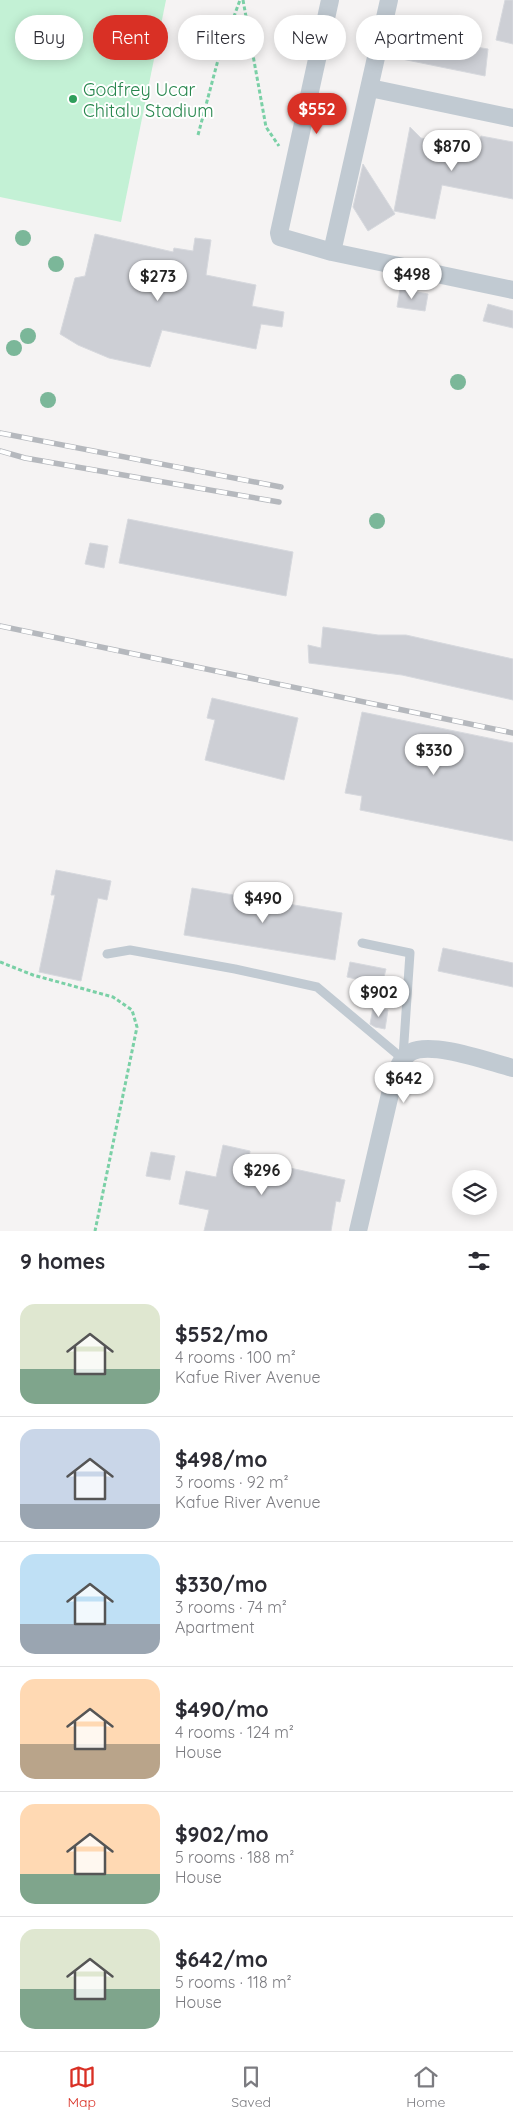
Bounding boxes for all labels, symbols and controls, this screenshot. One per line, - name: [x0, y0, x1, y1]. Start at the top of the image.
- chip: Buy: [15, 15, 83, 60]
- chip: Rent: [93, 15, 168, 60]
- chip: Filters: [178, 15, 264, 60]
- chip: New: [274, 15, 346, 60]
- chip: Apartment: [356, 15, 482, 60]
- place label: Godfrey Ucar Chitalu Stadium: [83, 78, 214, 122]
- pin: $552: [287, 92, 347, 135]
- marker: Godfrey Ucar Chitalu Stadium: [67, 93, 79, 105]
- text: $552: [298, 99, 336, 119]
- pin: $870: [422, 130, 482, 172]
- text: $870: [434, 136, 470, 156]
- pin: $498: [382, 258, 442, 300]
- pin: $273: [128, 260, 188, 302]
- text: $498: [394, 264, 430, 284]
- text: $273: [140, 266, 176, 286]
- pin: $330: [404, 734, 464, 776]
- text: $330: [416, 740, 452, 760]
- pin: $490: [233, 882, 293, 924]
- text: $490: [244, 888, 282, 908]
- pin: $902: [349, 976, 409, 1018]
- text: $902: [360, 982, 398, 1002]
- pin: $642: [374, 1062, 434, 1104]
- text: $642: [386, 1068, 422, 1088]
- pin: $296: [232, 1154, 292, 1196]
- text: $296: [244, 1160, 280, 1180]
- map controls: [452, 1170, 497, 1215]
- button: layers: [452, 1170, 497, 1215]
- icon: filters: [465, 1247, 493, 1275]
- text: 9 homes: [20, 1248, 105, 1274]
- text: $552/mo: [175, 1321, 268, 1347]
- icon: home: [60, 1324, 120, 1384]
- text: 4 rooms · 100 m²: [175, 1347, 296, 1367]
- text: Kafue River Avenue: [175, 1367, 321, 1387]
- text: $498/mo: [175, 1446, 267, 1472]
- icon: home: [60, 1449, 120, 1509]
- text: 3 rooms · 92 m²: [175, 1472, 289, 1492]
- text: Kafue River Avenue: [175, 1492, 321, 1512]
- text: $330/mo: [175, 1571, 267, 1597]
- icon: home: [60, 1574, 120, 1634]
- text: 3 rooms · 74 m²: [175, 1597, 287, 1617]
- text: Apartment: [175, 1617, 255, 1637]
- text: $490/mo: [175, 1696, 269, 1722]
- icon: home: [60, 1699, 120, 1759]
- text: 4 rooms · 124 m²: [175, 1722, 294, 1742]
- text: House: [175, 1742, 222, 1762]
- text: $902/mo: [175, 1821, 269, 1847]
- icon: home: [60, 1824, 120, 1884]
- text: 5 rooms · 188 m²: [175, 1847, 294, 1867]
- text: House: [175, 1867, 222, 1887]
- text: $642/mo: [175, 1946, 268, 1972]
- icon: home: [60, 1949, 120, 2009]
- text: 5 rooms · 118 m²: [175, 1972, 292, 1992]
- text: House: [175, 1992, 222, 2012]
- tab: Map: [68, 2063, 96, 2111]
- tab: Saved: [231, 2063, 271, 2111]
- tab: Home: [406, 2063, 445, 2111]

